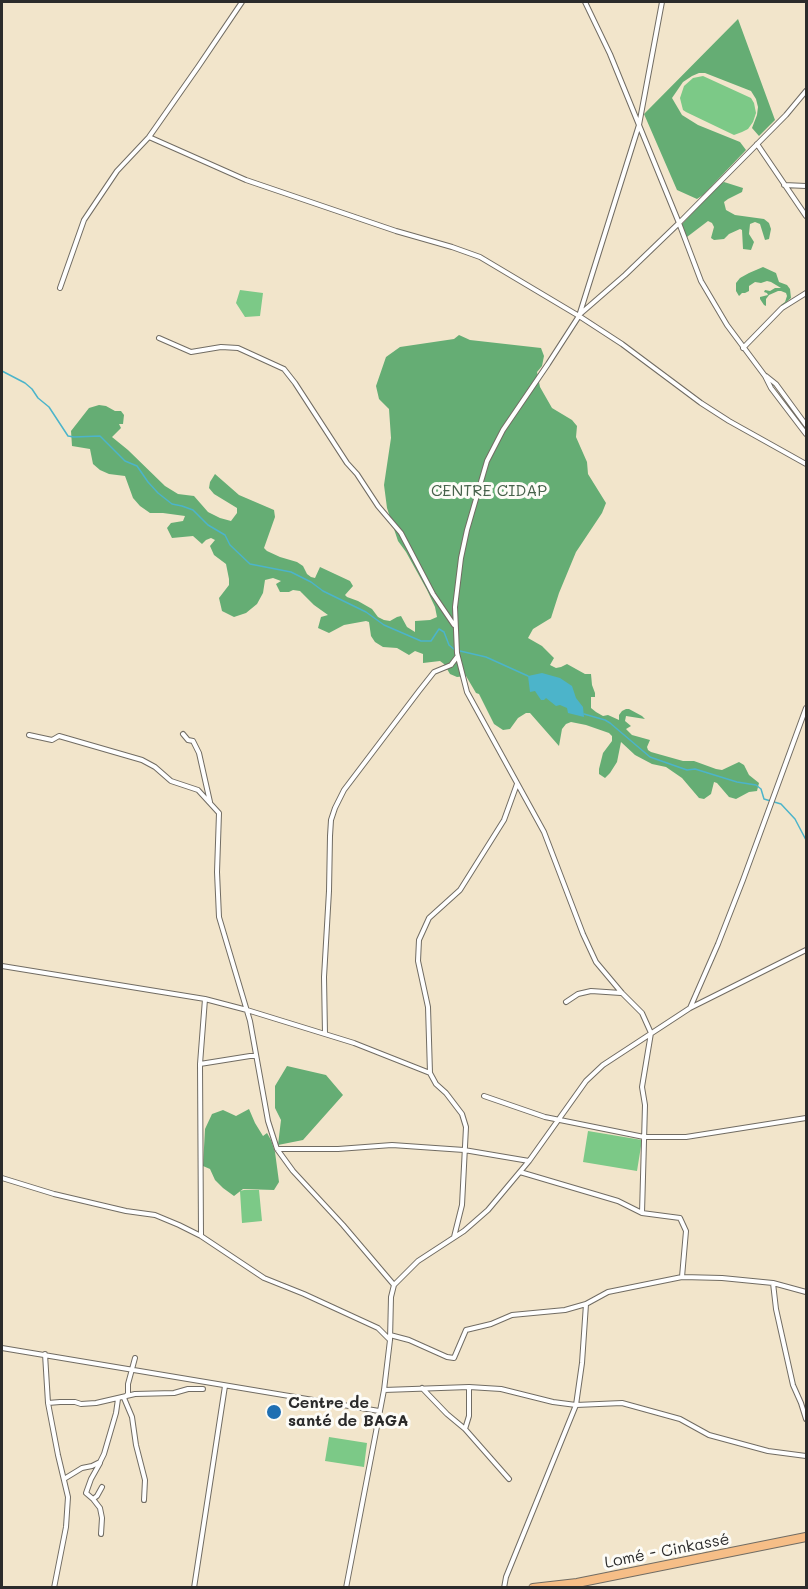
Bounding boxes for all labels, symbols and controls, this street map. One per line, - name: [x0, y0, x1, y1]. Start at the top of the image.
- park label: CENTRE CIDAP: [431, 481, 547, 501]
- place label: Centre de santé de BAGA: [288, 1393, 408, 1431]
- marker: Centre de santé de BAGA: [265, 1403, 283, 1421]
- street label: Lomé - Cinkassé: [603, 1529, 731, 1573]

